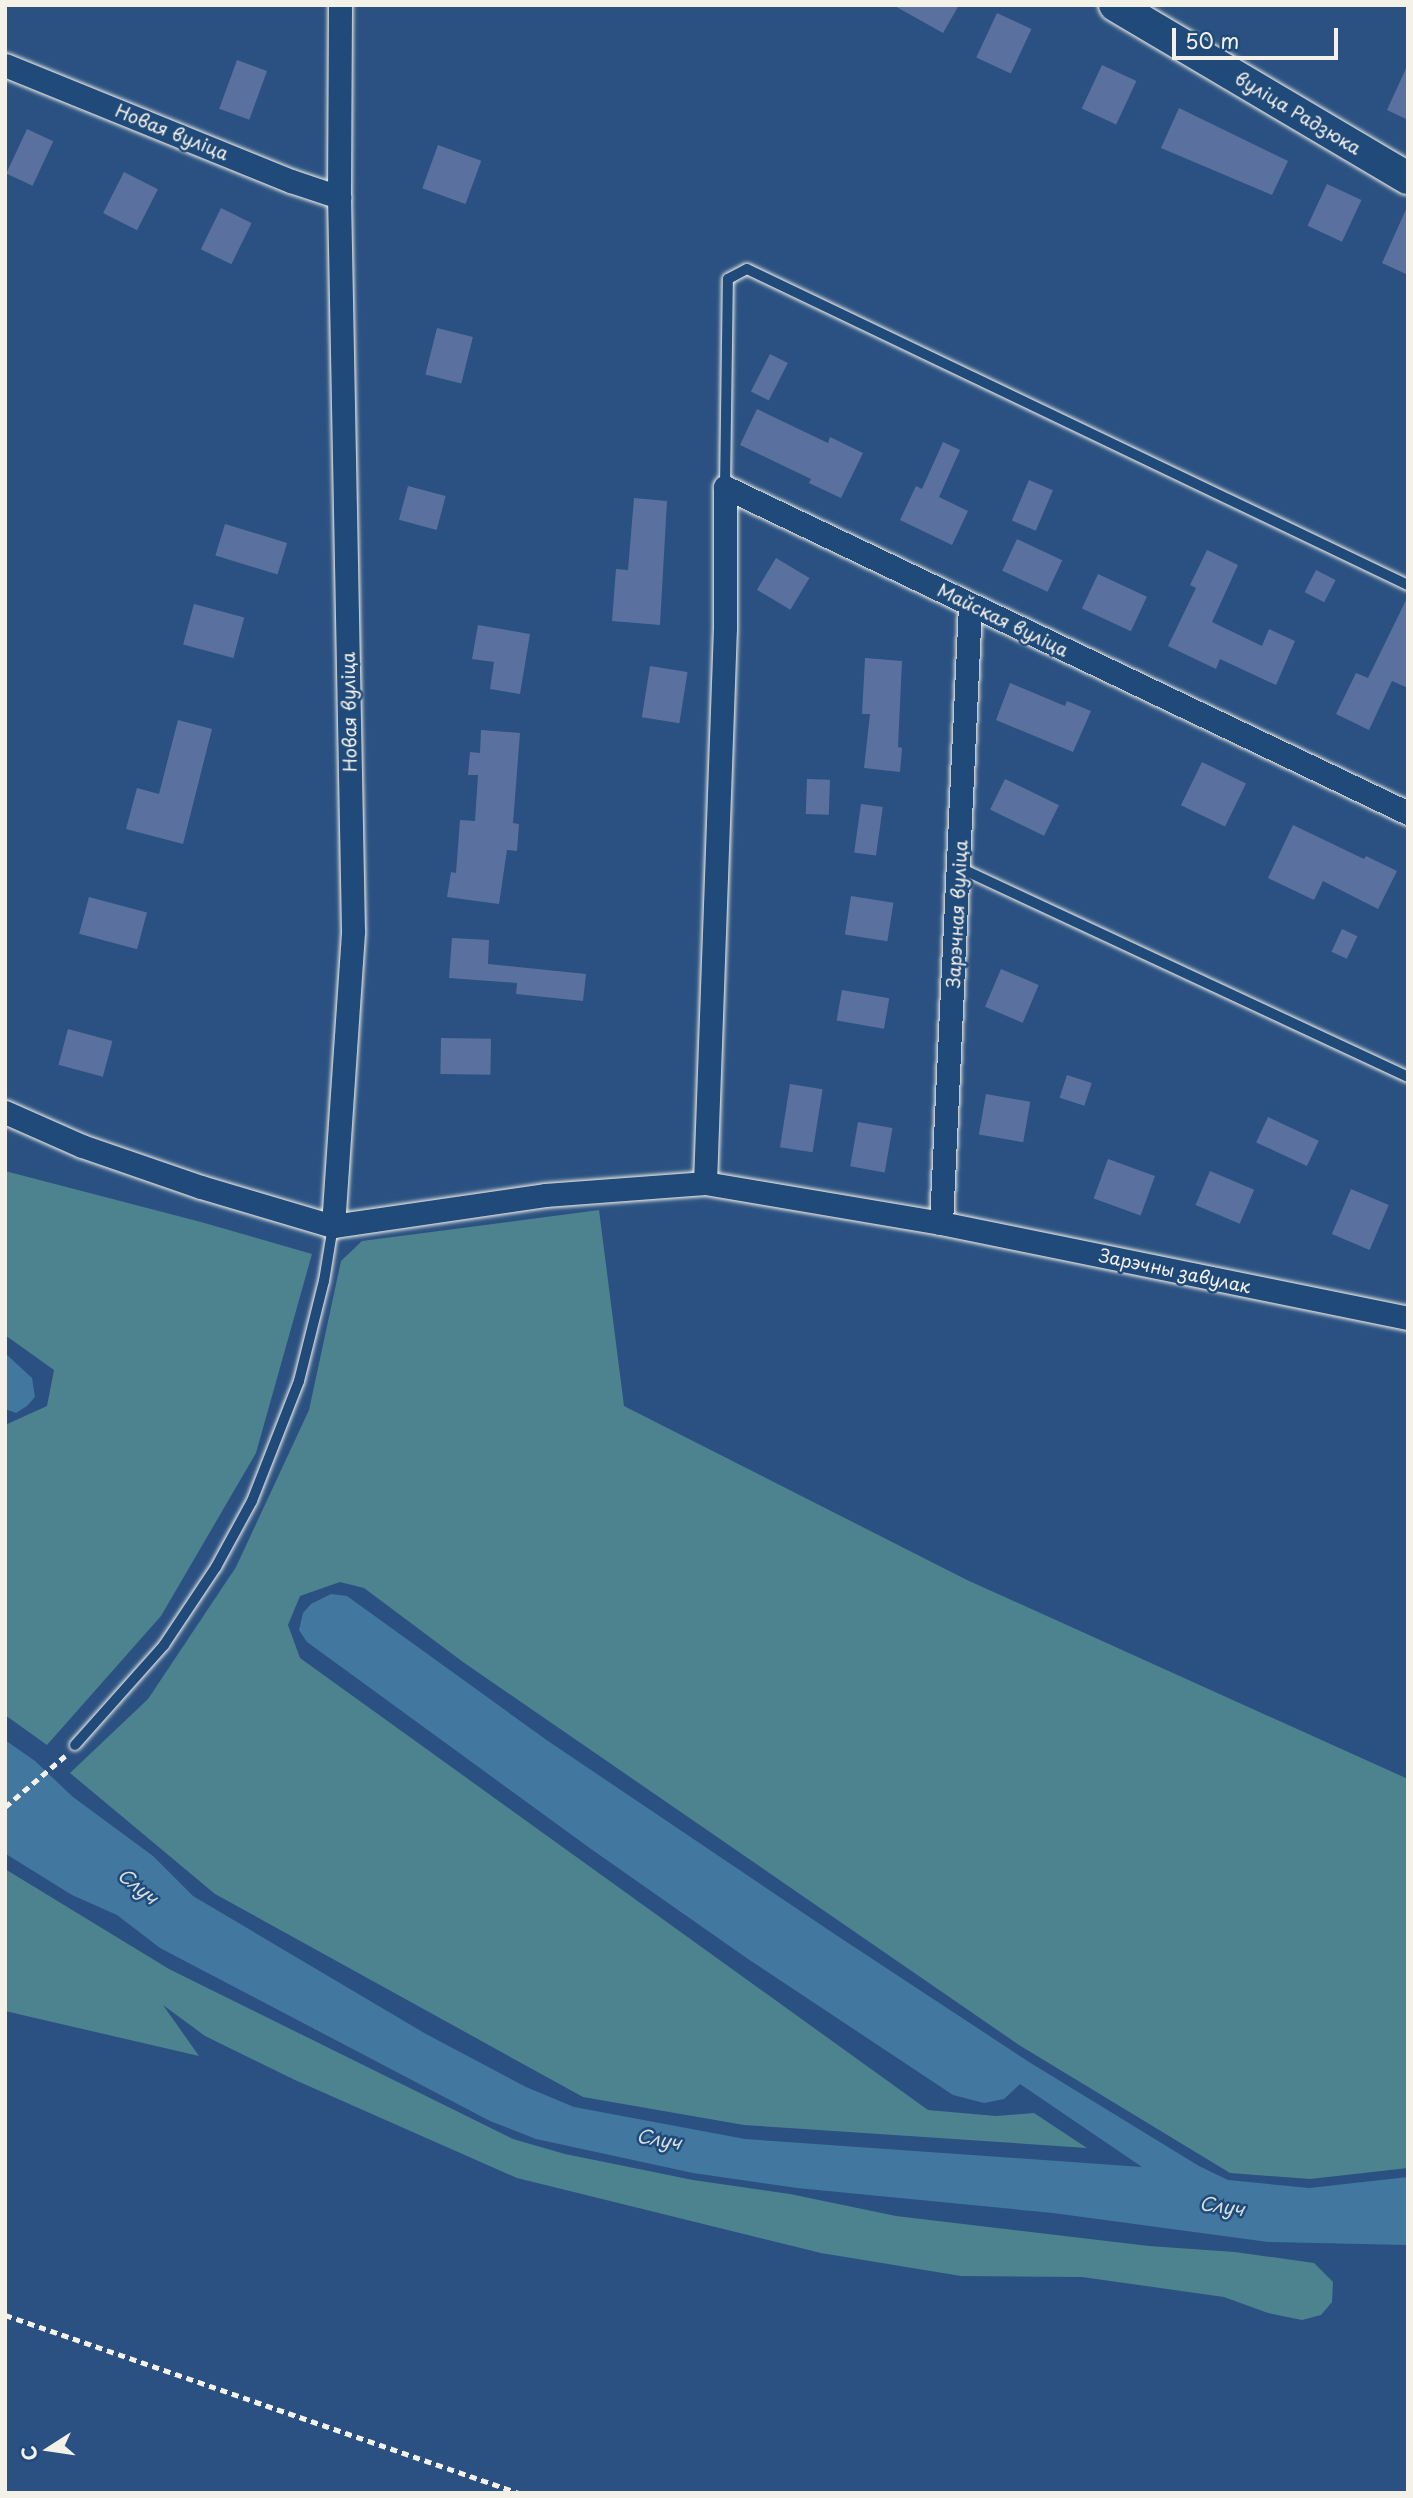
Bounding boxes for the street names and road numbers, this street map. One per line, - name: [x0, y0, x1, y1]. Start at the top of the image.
- street label: вуліца Радзюка: [1231, 67, 1365, 159]
- street label: Новая вуліца: [112, 99, 232, 165]
- street label: Майская вуліца: [934, 579, 1072, 661]
- street label: Новая вуліца: [337, 652, 361, 772]
- street label: Зарэчная вуліца: [942, 839, 972, 989]
- street label: Зарэчны завулак: [1097, 1244, 1253, 1298]

